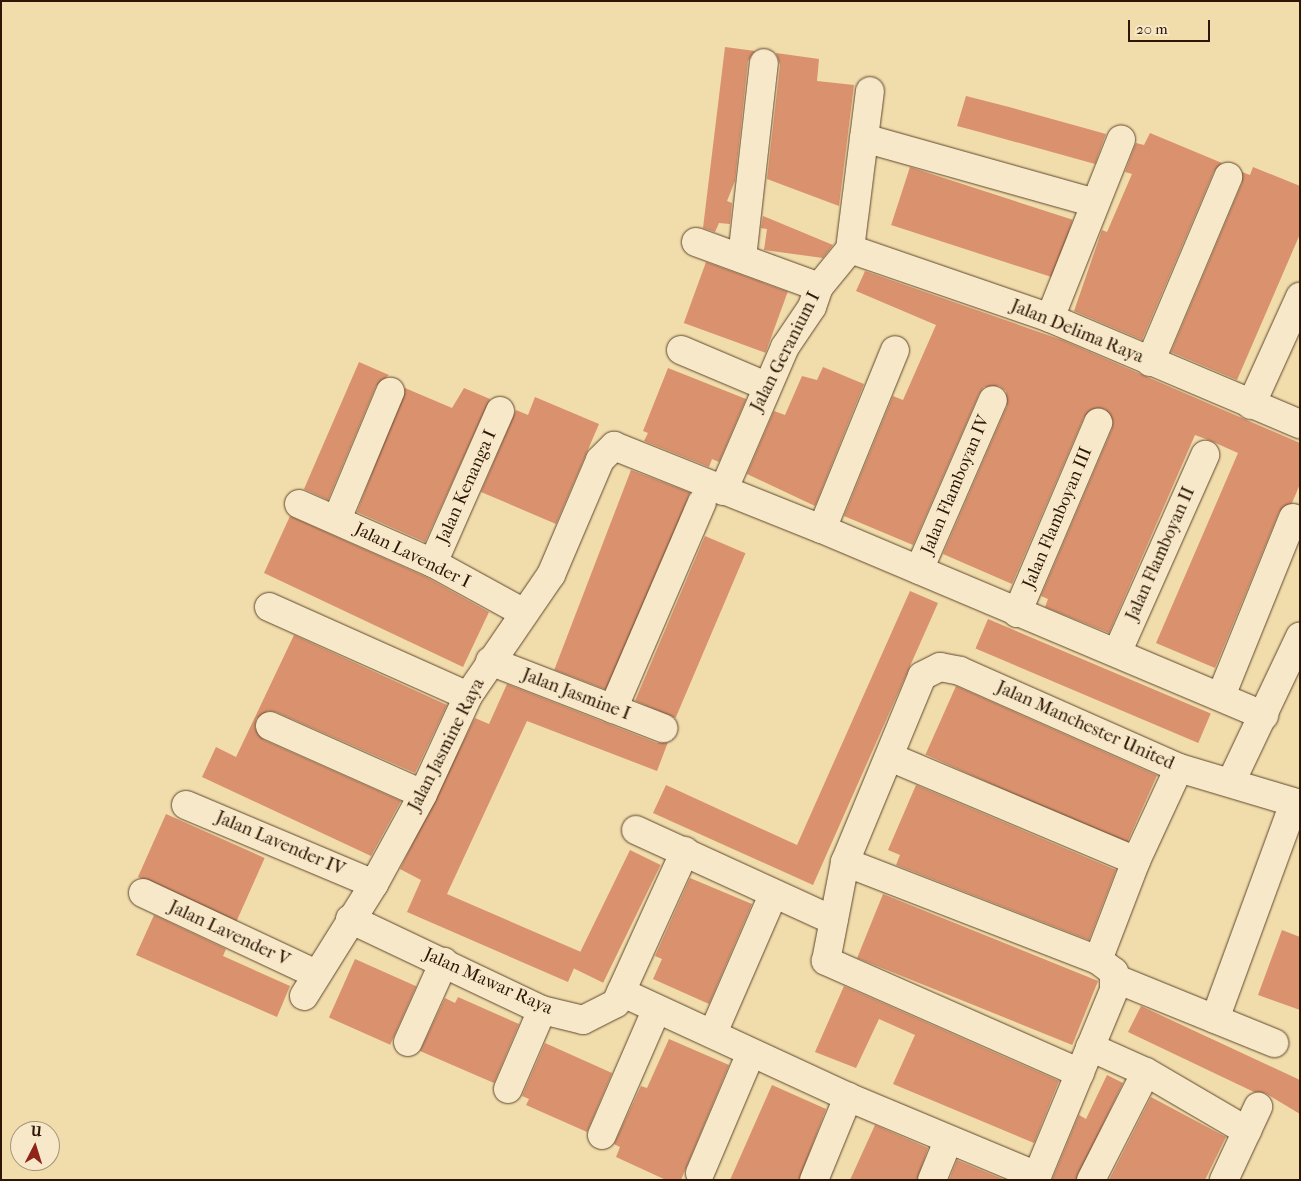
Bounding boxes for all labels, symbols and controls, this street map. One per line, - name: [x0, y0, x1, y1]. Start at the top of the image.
- scale bar: [1131, 10, 1214, 42]
- text: 20 m: [1136, 20, 1168, 38]
- street label: Jalan Geranium I: [747, 288, 825, 416]
- street label: Jalan Delima Raya: [1007, 296, 1147, 368]
- street label: Jalan Flamboyan IV: [917, 412, 995, 558]
- street label: Jalan Kenanga I: [432, 427, 502, 547]
- street label: Jalan Flamboyan III: [1018, 444, 1098, 592]
- street label: Jalan Flamboyan II: [1122, 484, 1200, 624]
- street label: Jalan Lavender I: [350, 519, 474, 593]
- street label: Jalan Jasmine I: [519, 664, 633, 726]
- street label: Jalan Jasmine Raya: [404, 675, 490, 815]
- street label: Jalan Manchester United: [993, 677, 1177, 775]
- street label: Jalan Lavender IV: [212, 807, 348, 881]
- street label: Jalan Lavender V: [165, 897, 293, 971]
- street label: Jalan Mawar Raya: [420, 944, 556, 1020]
- north arrow: [10, 1121, 60, 1171]
- text: U: [30, 1123, 42, 1140]

